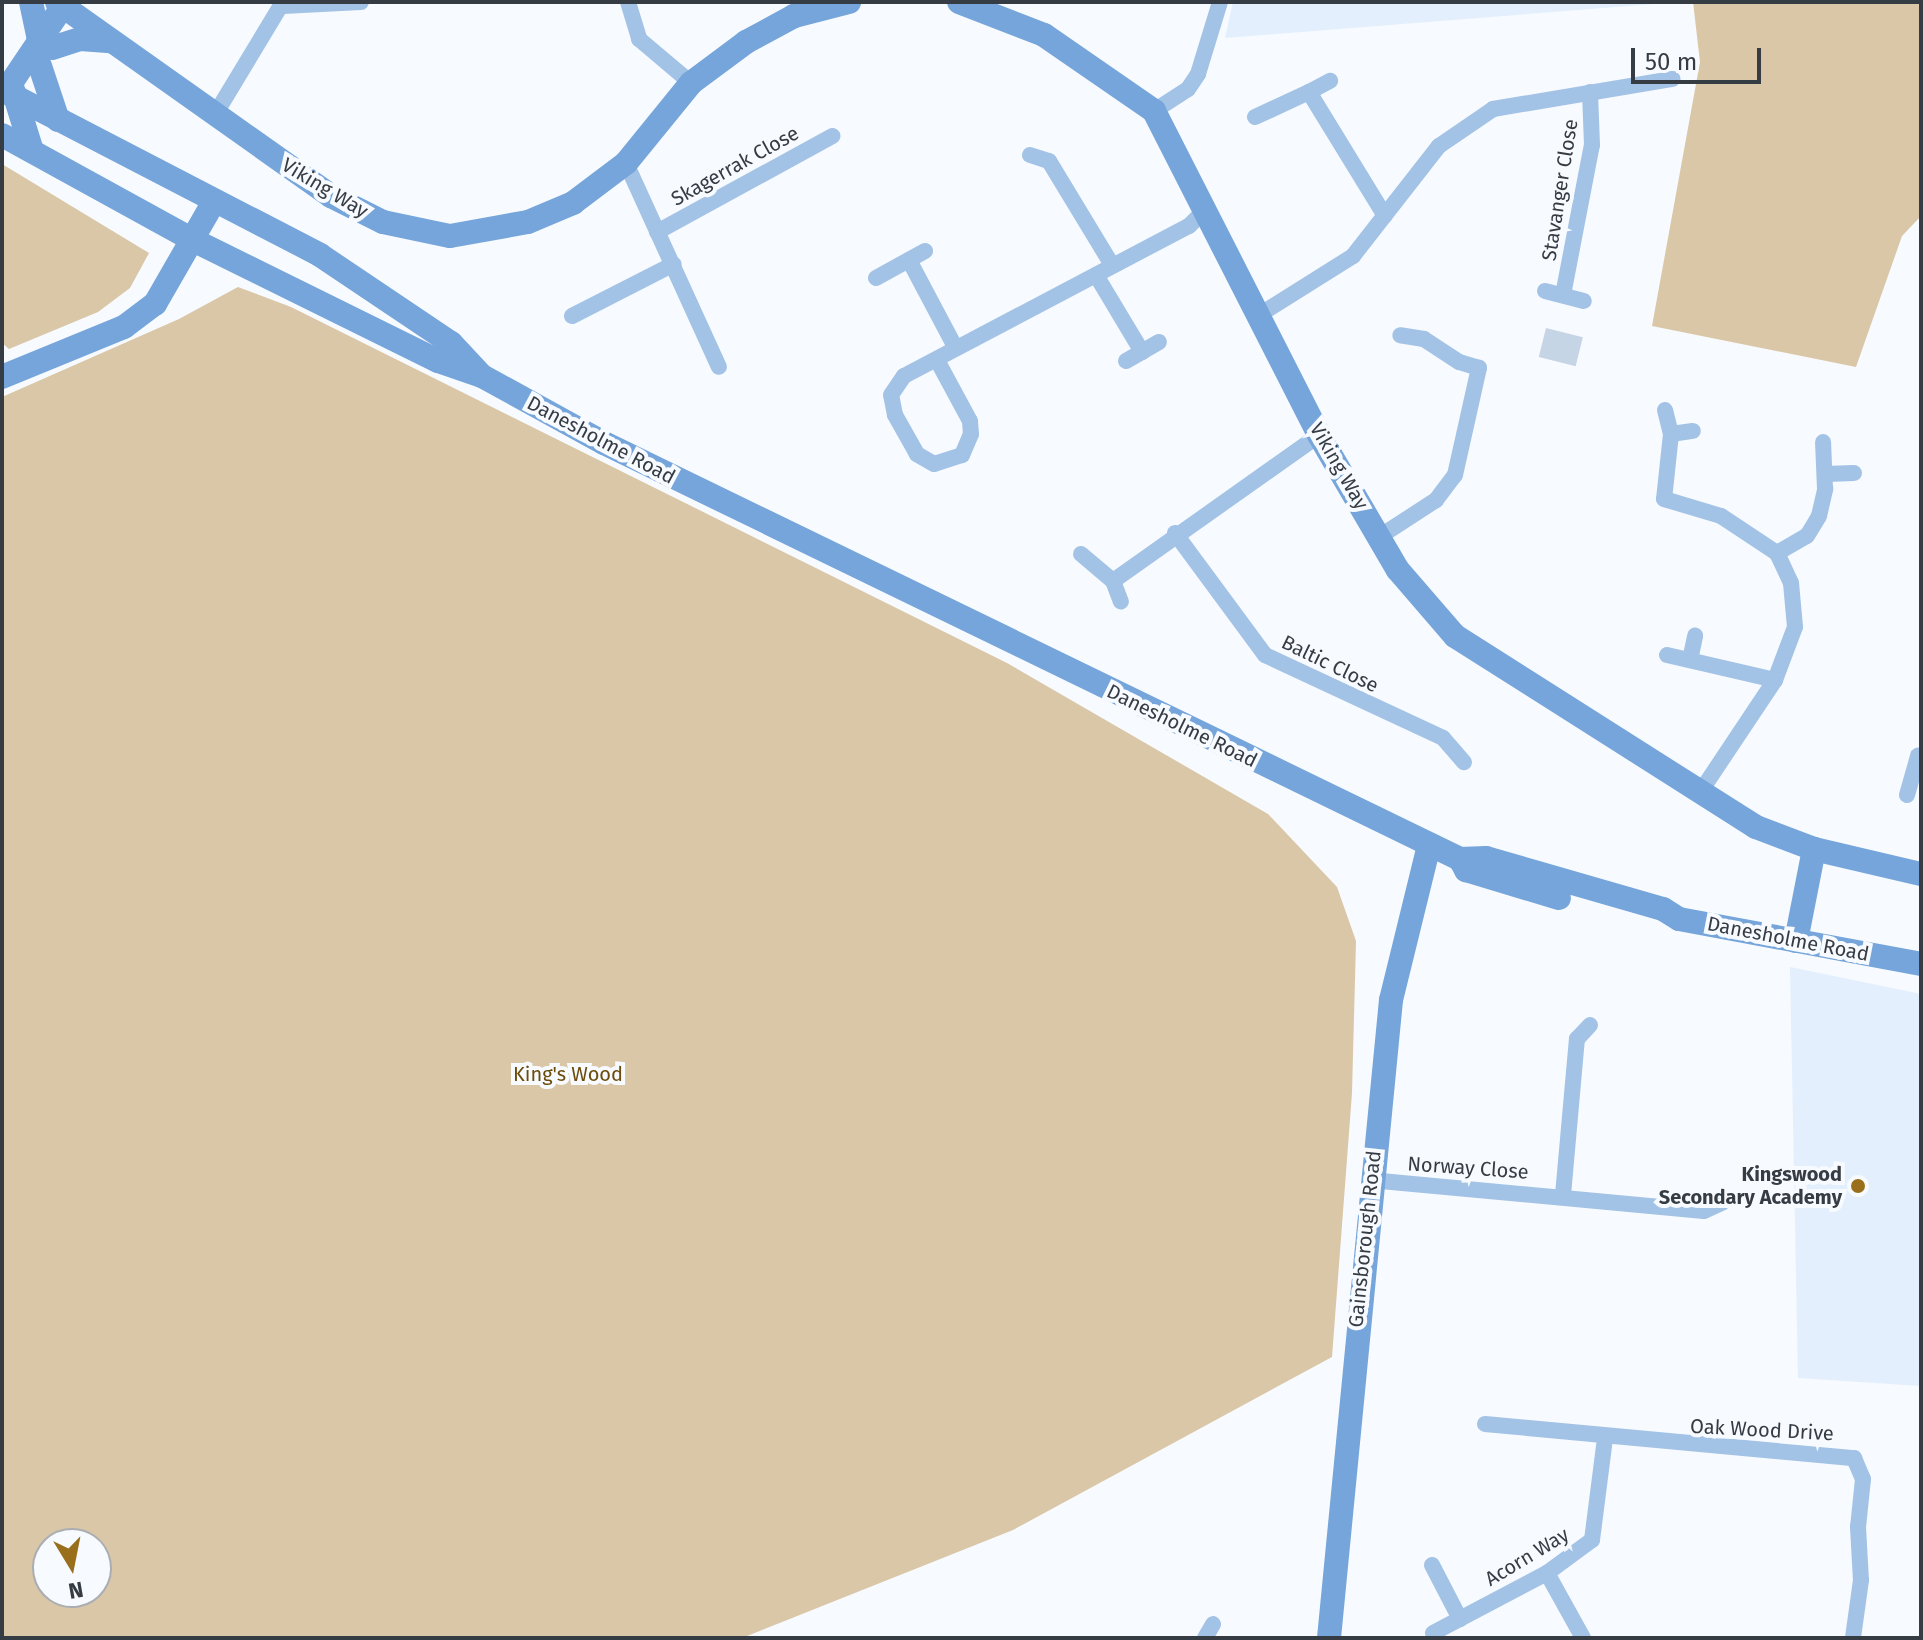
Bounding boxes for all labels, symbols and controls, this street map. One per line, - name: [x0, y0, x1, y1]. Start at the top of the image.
- scale bar: [1635, 32, 1765, 82]
- text: 50 m: [1645, 48, 1697, 76]
- street label: Stavanger Close: [1537, 117, 1583, 263]
- street label: Skagerrak Close: [667, 121, 803, 211]
- street label: Viking Way: [278, 153, 372, 223]
- street label: Danesholme Road: [523, 391, 679, 489]
- street label: Viking Way: [1305, 418, 1373, 514]
- street label: Baltic Close: [1278, 630, 1382, 698]
- street label: Danesholme Road: [1103, 679, 1261, 773]
- street label: Danesholme Road: [1705, 912, 1871, 966]
- park label: King's Wood: [513, 1062, 623, 1086]
- street label: Gainsborough Road: [1344, 1149, 1386, 1329]
- street label: Norway Close: [1407, 1152, 1529, 1184]
- place label: Kingswood Secondary Academy: [1659, 1162, 1842, 1209]
- marker: Kingswood Secondary Academy: [1849, 1177, 1867, 1195]
- street label: Oak Wood Drive: [1690, 1414, 1834, 1446]
- street label: Acorn Way: [1481, 1523, 1573, 1591]
- north arrow: [32, 1528, 112, 1608]
- text: N: [66, 1576, 85, 1605]

